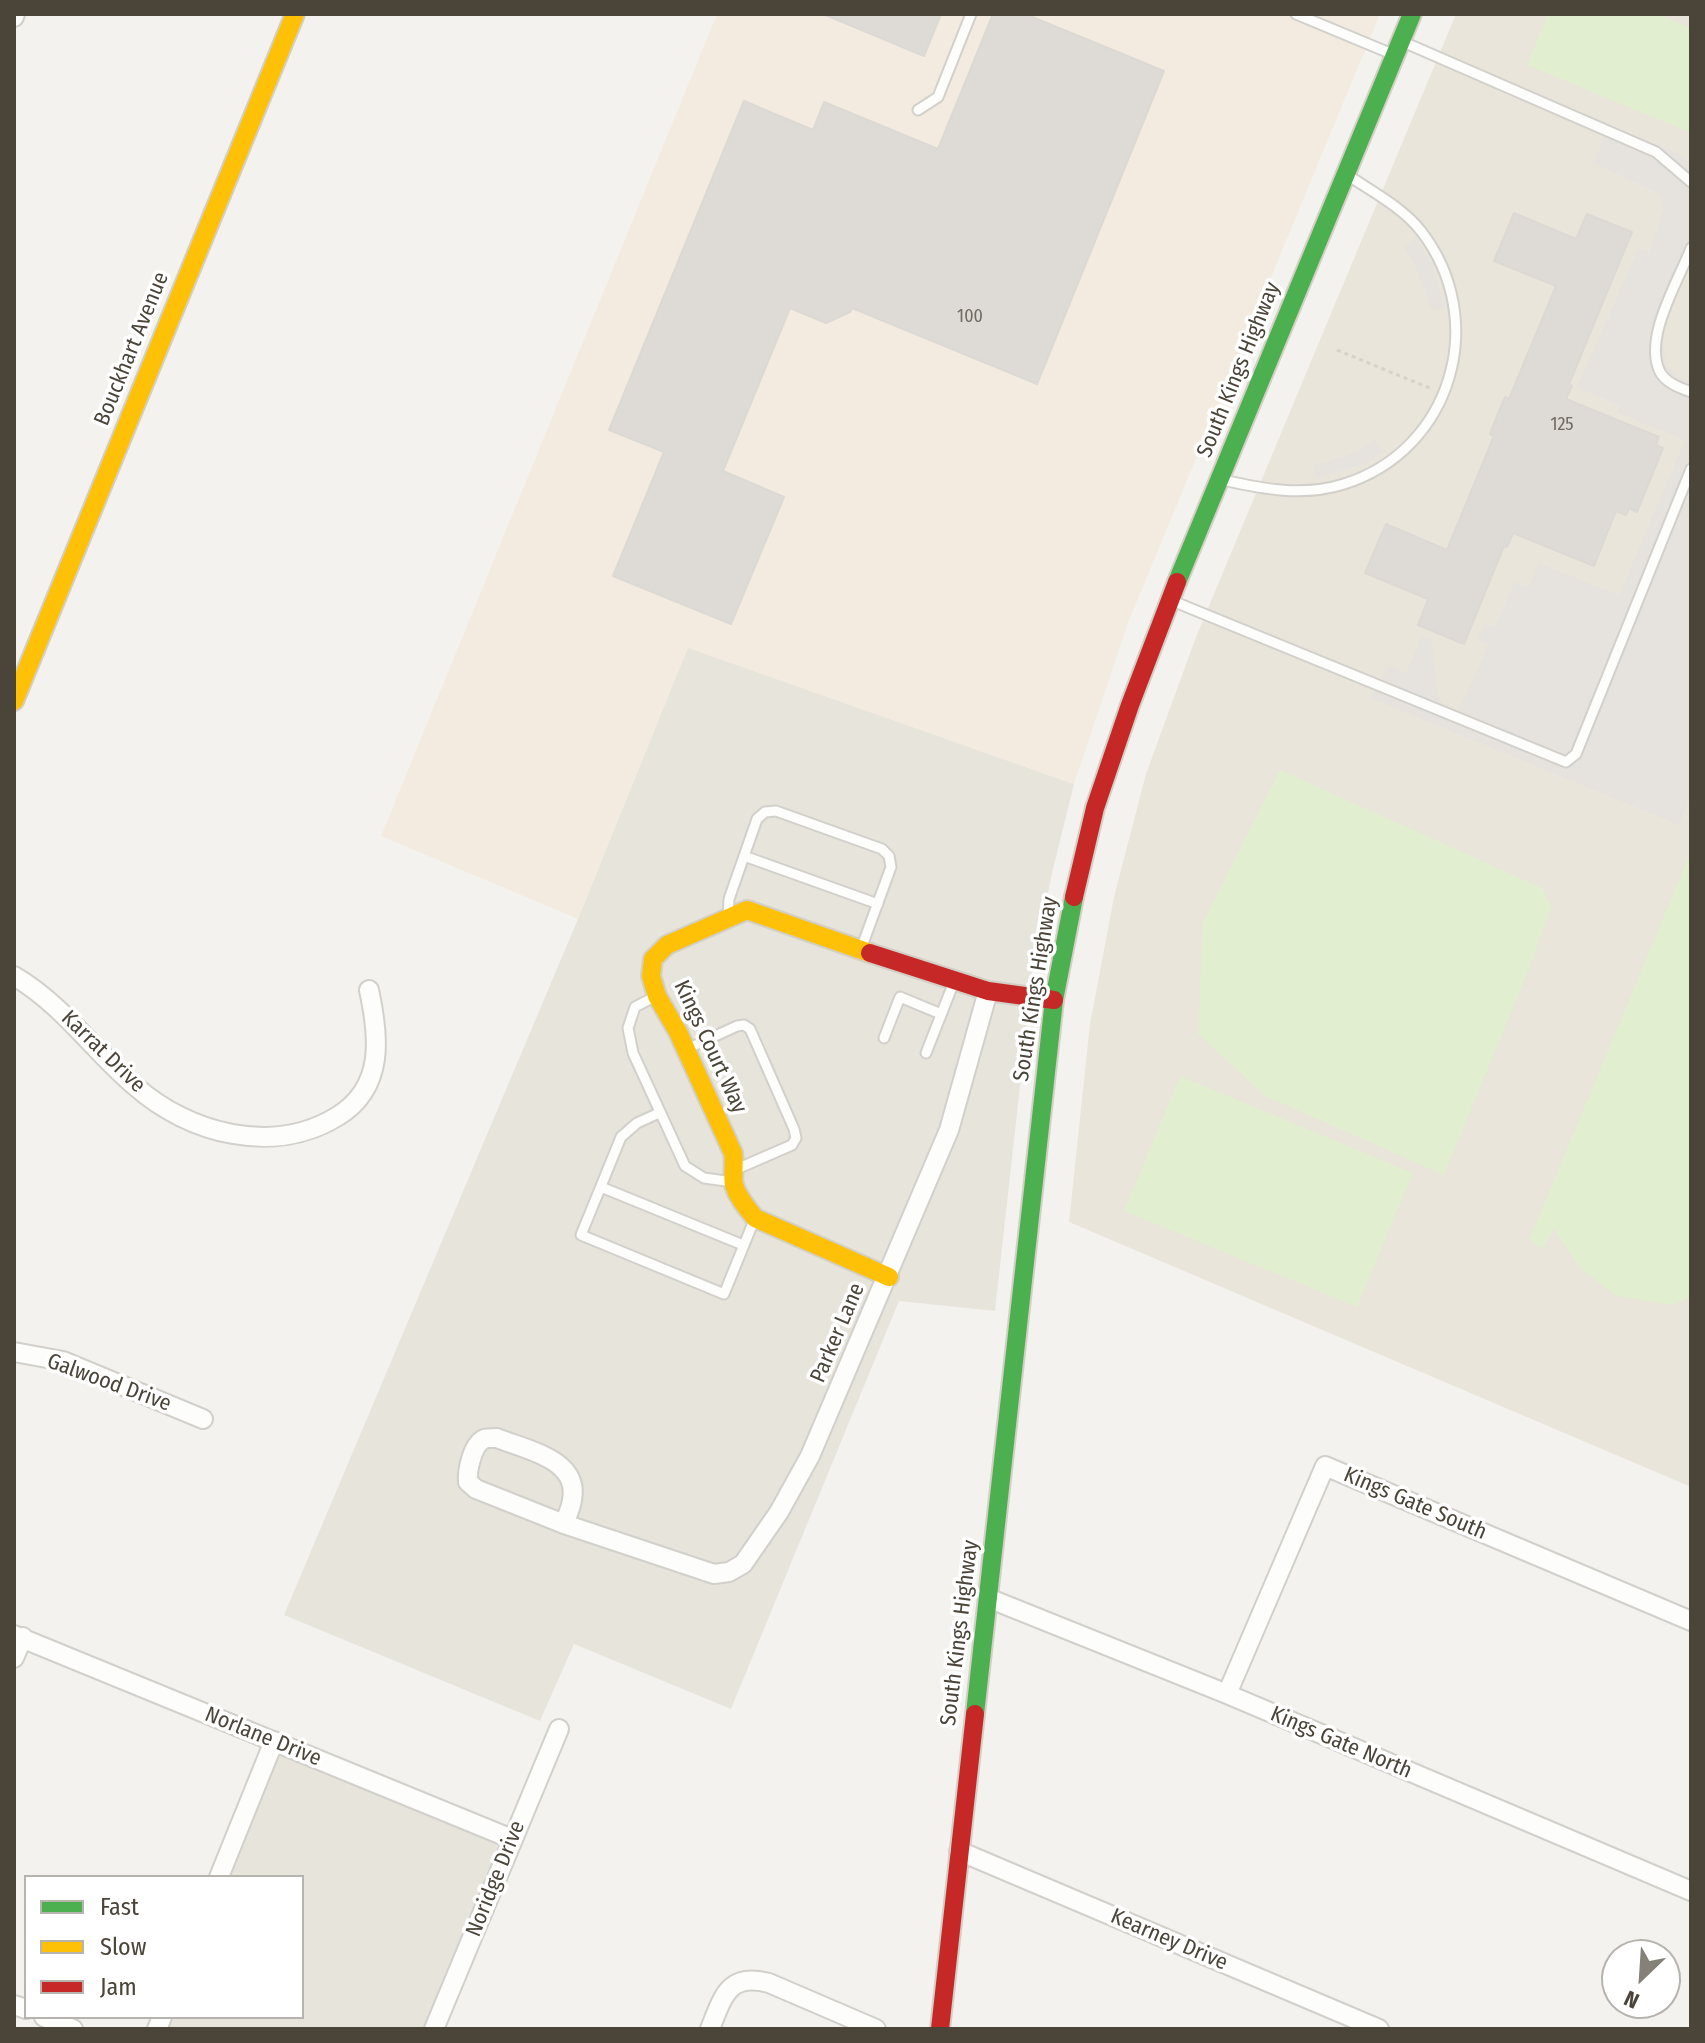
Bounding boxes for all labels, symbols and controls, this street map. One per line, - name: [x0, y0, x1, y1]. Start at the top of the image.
- street label: Bouckhart Avenue: [89, 268, 175, 430]
- street label: South Kings Highway: [1192, 279, 1286, 461]
- house number: 100: [957, 306, 983, 328]
- house number: 125: [1550, 414, 1574, 436]
- street label: South Kings Highway: [1008, 895, 1064, 1083]
- street label: Kings Court Way: [668, 976, 752, 1118]
- street label: Karrat Drive: [55, 1005, 151, 1099]
- street label: Parker Lane: [805, 1279, 871, 1387]
- street label: Galwood Drive: [43, 1348, 175, 1418]
- street label: Kings Gate South: [1340, 1462, 1490, 1546]
- street label: South Kings Highway: [936, 1539, 984, 1727]
- street label: Kings Gate North: [1266, 1701, 1416, 1785]
- street label: Norlane Drive: [201, 1702, 325, 1772]
- street label: Noridge Drive: [461, 1817, 531, 1941]
- legend: [24, 1875, 304, 2019]
- text: Fast: [100, 1893, 139, 1921]
- street label: Kearney Drive: [1107, 1904, 1231, 1976]
- text: Slow: [100, 1933, 146, 1961]
- north arrow: [1601, 1939, 1681, 2019]
- text: Jam: [100, 1973, 137, 2001]
- text: N: [1620, 1984, 1643, 2014]

